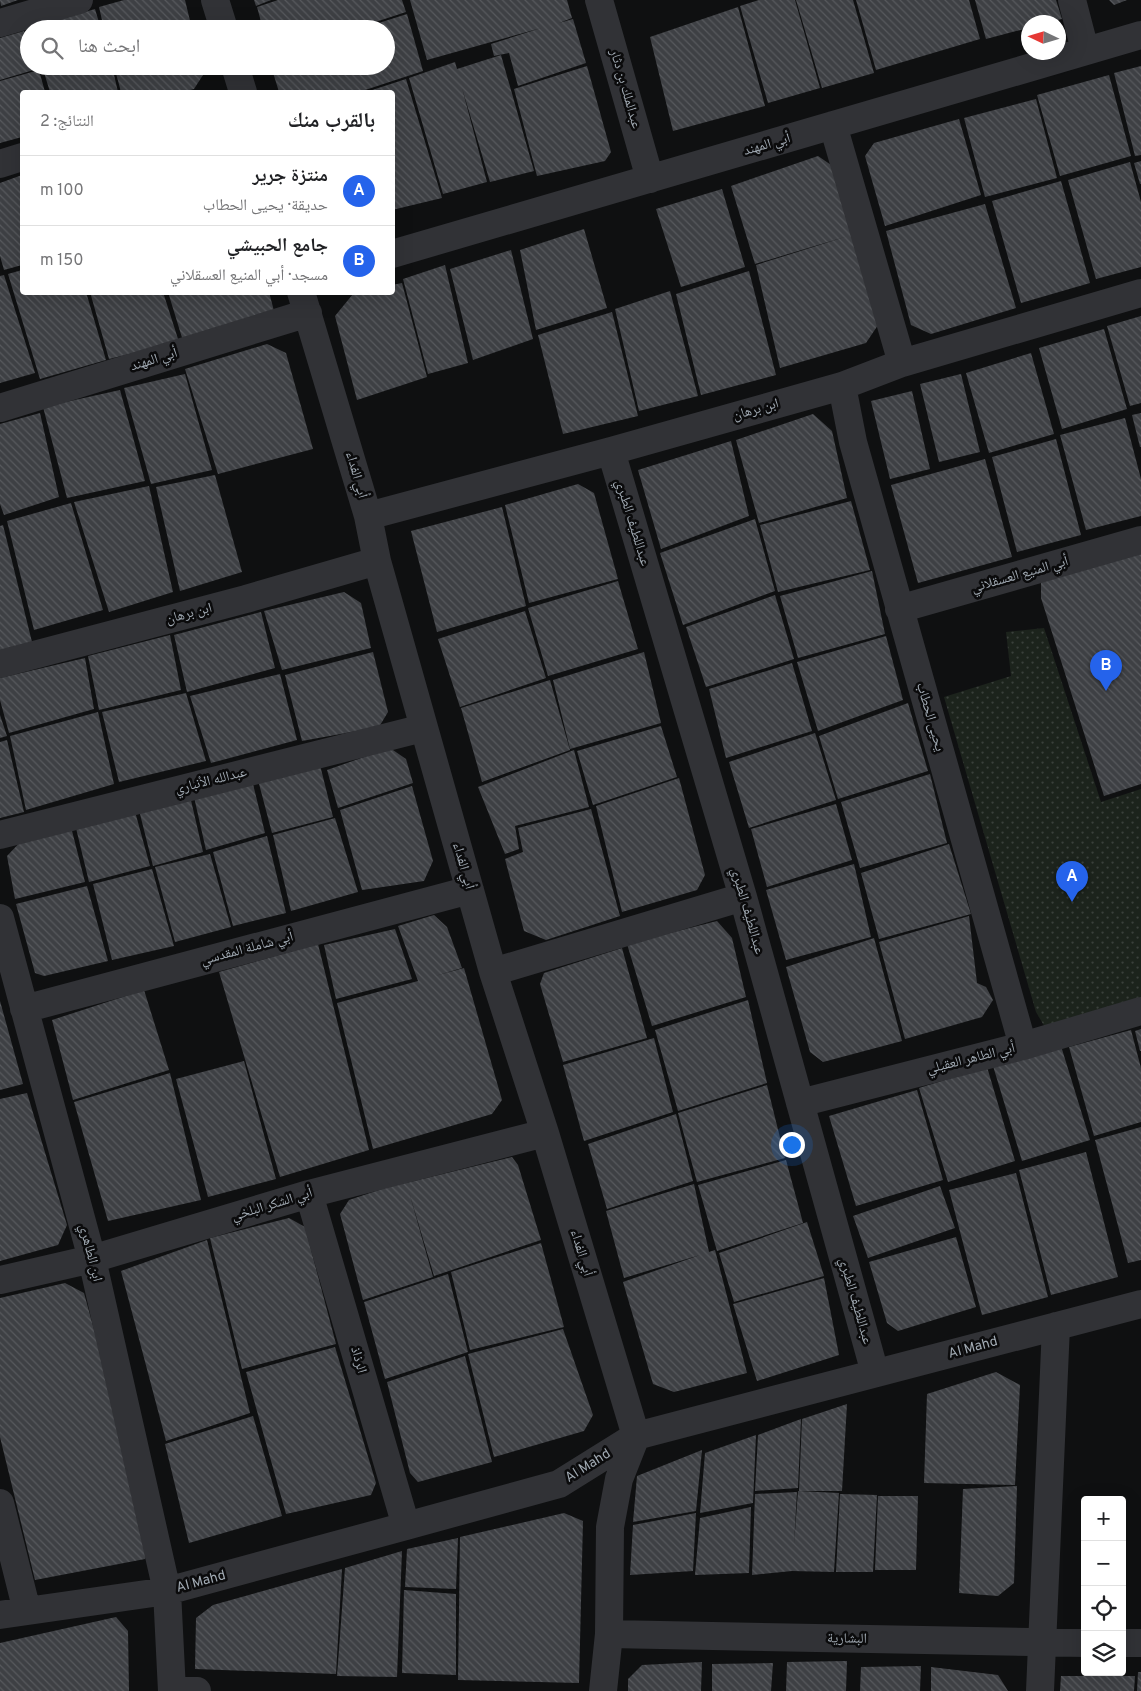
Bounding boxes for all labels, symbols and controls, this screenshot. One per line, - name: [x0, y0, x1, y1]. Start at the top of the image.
- north arrow: [1021, 15, 1066, 60]
- search box: [20, 20, 395, 75]
- icon: search: [38, 34, 66, 62]
- text: ابحث هنا: [78, 35, 140, 59]
- street label: عبدالملك بن دثار: [605, 46, 644, 131]
- text: بالقرب منك: [288, 108, 375, 135]
- text: النتائج: 2: [40, 112, 94, 132]
- street label: أبي المهند: [741, 129, 793, 161]
- text: منتزة جرير: [252, 164, 328, 188]
- text: 100 m: [40, 181, 84, 201]
- text: A: [353, 181, 365, 201]
- text: حديقة · يحيى الحطاب: [203, 196, 328, 216]
- text: جامع الحبيشي: [227, 234, 328, 258]
- text: 150 m: [40, 251, 83, 271]
- text: B: [353, 251, 365, 271]
- text: مسجد · أبي المنيع العسقلاني: [170, 266, 328, 286]
- street label: أبي المهند: [128, 344, 180, 377]
- street label: ابن برهان: [731, 395, 781, 425]
- street label: أبي الفداء: [340, 449, 372, 501]
- street label: عبداللطيف الطبري: [609, 478, 653, 569]
- street label: أبي المنيع العسقلاني: [969, 552, 1071, 598]
- street label: ابن برهان: [164, 600, 214, 628]
- pin: B: [1090, 650, 1122, 691]
- street label: يحيى الحطاب: [912, 681, 948, 754]
- street label: عبدالله الأنباري: [173, 764, 249, 800]
- street label: أبي الفداء: [447, 840, 479, 892]
- pin: A: [1056, 861, 1088, 902]
- street label: عبداللطيف الطبري: [725, 866, 768, 957]
- street label: أبي شاملة المقدسي: [199, 928, 296, 971]
- street label: أبي الطاهر العقيلي: [925, 1039, 1017, 1080]
- your location: [779, 1132, 805, 1158]
- street label: أبي الشكر البلخي: [229, 1184, 315, 1227]
- street label: ابن الطاهري: [73, 1222, 105, 1284]
- street label: أبي الفداء: [564, 1227, 597, 1279]
- street label: عبداللطيف الطبري: [833, 1256, 876, 1347]
- street label: Al Mahd: [946, 1333, 1000, 1363]
- street label: الرذاذ: [346, 1345, 370, 1375]
- street label: Al Mahd: [562, 1445, 614, 1487]
- map controls: [1081, 1496, 1126, 1676]
- button: +: [1081, 1496, 1126, 1541]
- button: −: [1081, 1541, 1126, 1586]
- street label: Al Mahd: [174, 1567, 228, 1597]
- button: locate: [1081, 1586, 1126, 1631]
- street label: البشارية: [827, 1630, 867, 1648]
- button: layers: [1081, 1631, 1126, 1676]

